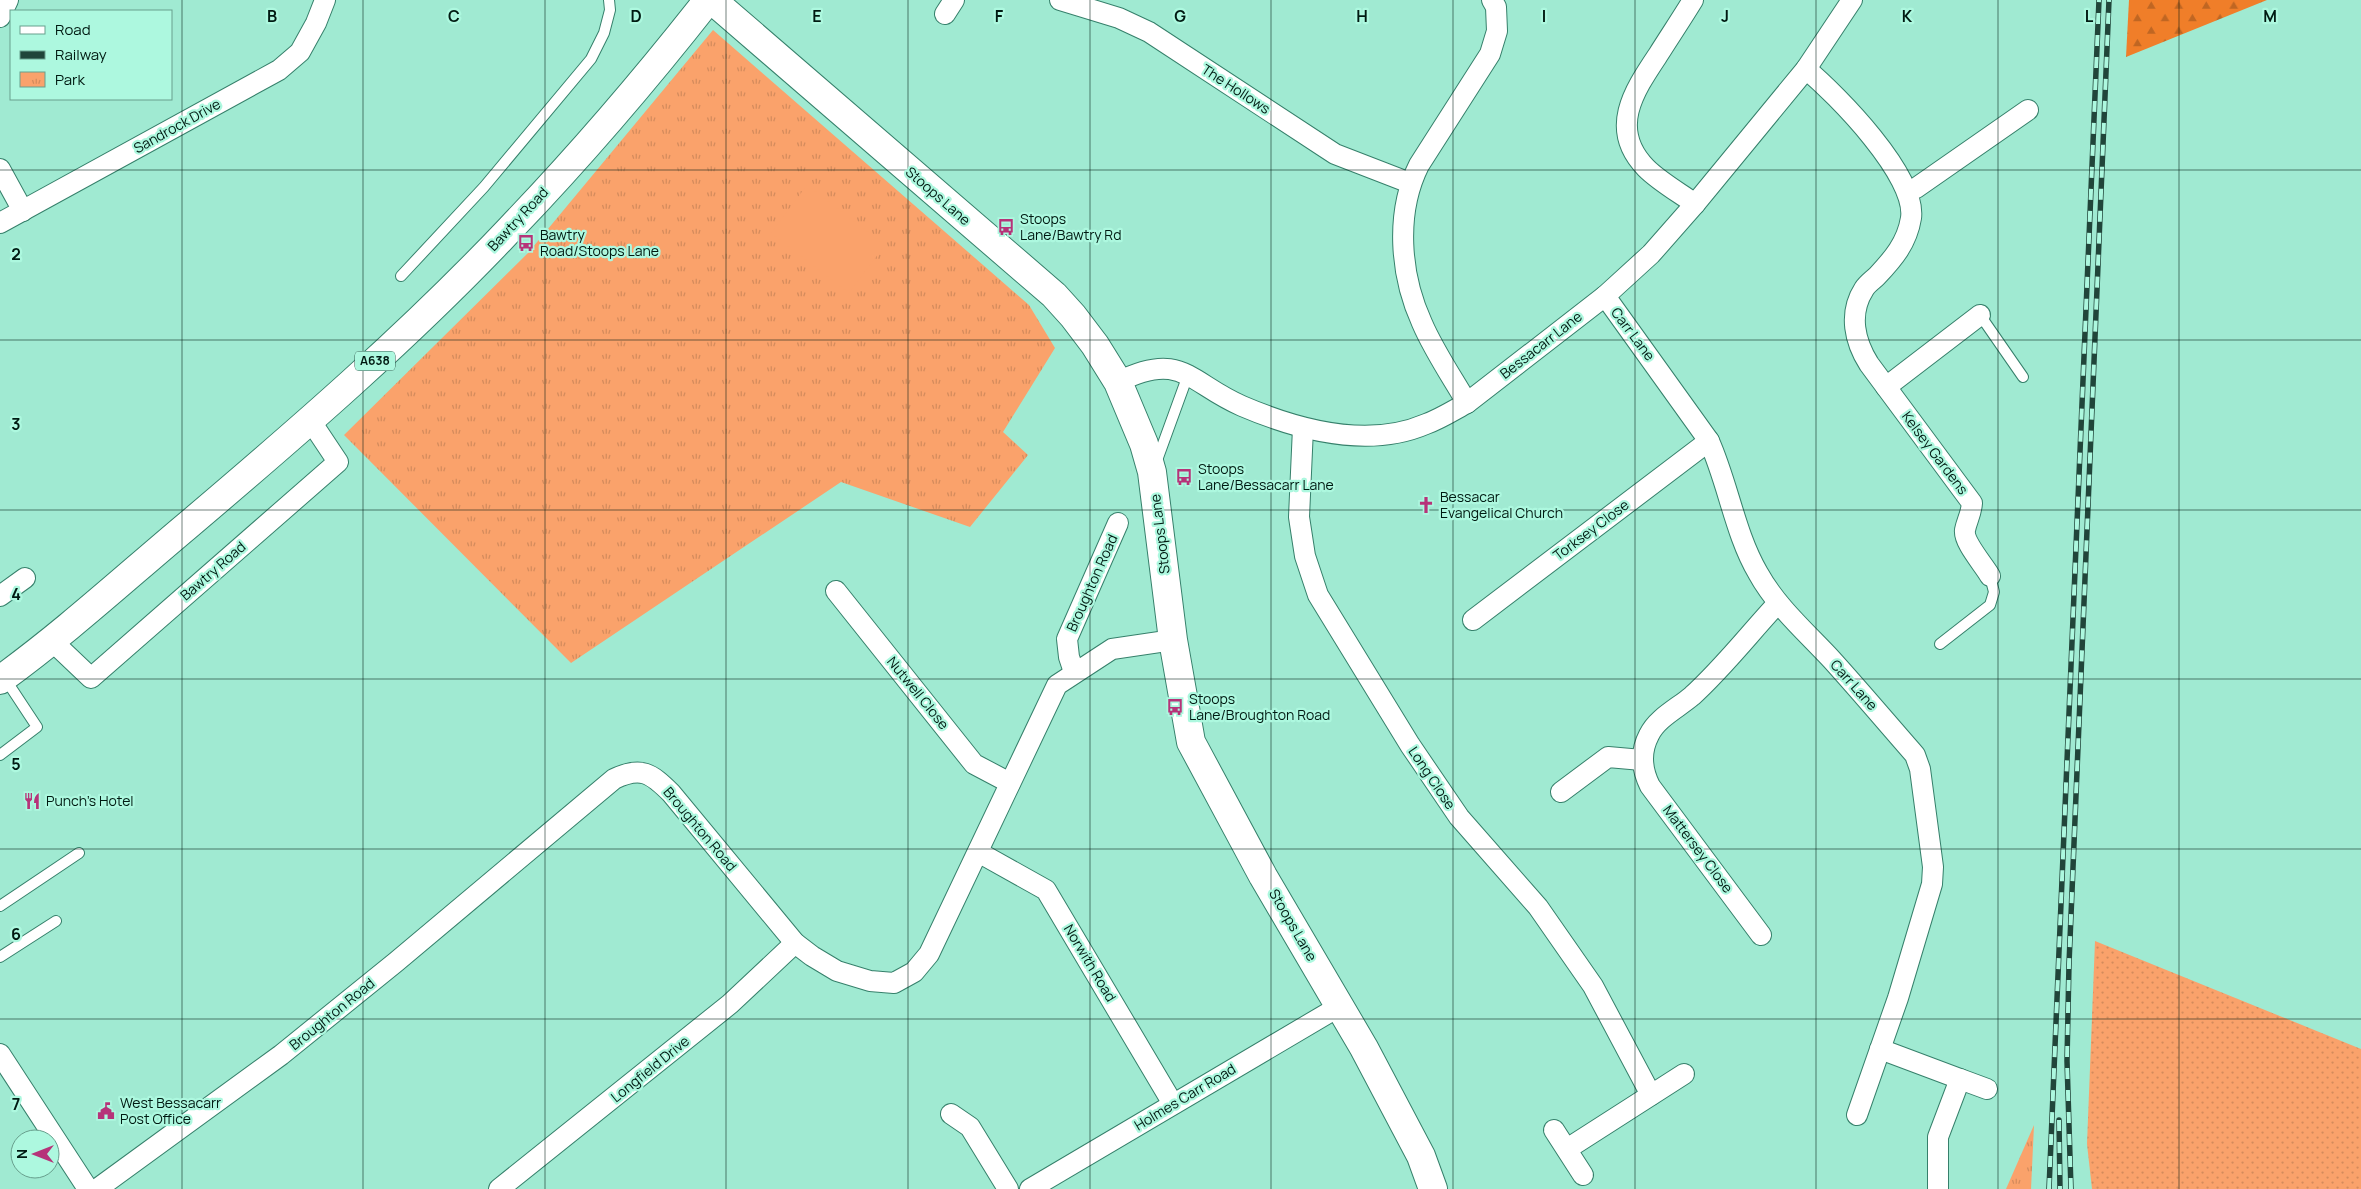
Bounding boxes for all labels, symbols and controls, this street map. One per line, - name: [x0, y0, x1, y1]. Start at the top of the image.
- text: B: [267, 5, 277, 27]
- text: C: [448, 5, 460, 27]
- text: D: [630, 5, 642, 27]
- text: E: [812, 5, 822, 27]
- text: F: [995, 5, 1004, 27]
- text: G: [1174, 5, 1186, 27]
- text: H: [1356, 5, 1368, 27]
- text: I: [1542, 5, 1546, 27]
- text: J: [1721, 5, 1729, 27]
- text: K: [1902, 5, 1913, 27]
- text: L: [2085, 5, 2094, 27]
- text: M: [2263, 5, 2277, 27]
- legend: [10, 10, 172, 100]
- text: Road: [55, 19, 91, 40]
- text: Railway: [55, 44, 107, 65]
- street label: The Hollows: [1198, 59, 1274, 118]
- text: Park: [55, 69, 85, 90]
- street label: Sandrock Drive: [130, 94, 224, 157]
- street label: Stoops Lane: [902, 162, 975, 229]
- street label: Bawtry Road: [483, 183, 552, 255]
- place label: Stoops Lane/Bawtry Rd: [1020, 209, 1122, 244]
- bus stop icon: Stoops Lane/Bawtry Rd: [996, 217, 1016, 237]
- place label: Bawtry Road/Stoops Lane: [540, 225, 659, 260]
- bus stop icon: Bawtry Road/Stoops Lane: [516, 233, 536, 253]
- text: 2: [11, 243, 21, 265]
- street label: Carr Lane: [1607, 303, 1660, 364]
- street label: Bessacarr Lane: [1496, 307, 1586, 383]
- road number: A638: [355, 352, 395, 371]
- street label: Kelsey Gardens: [1898, 407, 1973, 498]
- text: 3: [11, 413, 21, 435]
- place label: Stoops Lane/Bessacarr Lane: [1198, 459, 1334, 494]
- bus stop icon: Stoops Lane/Bessacarr Lane: [1174, 467, 1194, 487]
- place label: Bessacar Evangelical Church: [1440, 487, 1563, 522]
- street label: Stoops Lane: [1145, 493, 1174, 575]
- church icon: Bessacar Evangelical Church: [1416, 495, 1436, 515]
- street label: Torksey Close: [1549, 495, 1632, 564]
- street label: Broughton Road: [1062, 531, 1121, 634]
- street label: Bawtry Road: [176, 537, 249, 604]
- text: 4: [11, 583, 21, 605]
- street label: Nutwell Close: [883, 652, 954, 733]
- street label: Carr Lane: [1827, 655, 1882, 714]
- place label: Stoops Lane/Broughton Road: [1189, 689, 1330, 724]
- bus stop icon: Stoops Lane/Broughton Road: [1165, 697, 1185, 717]
- street label: Long Close: [1404, 743, 1460, 813]
- text: 5: [11, 753, 21, 775]
- street label: Broughton Road: [659, 783, 741, 875]
- restaurant icon: Punch's Hotel: [22, 791, 42, 811]
- place label: Punch's Hotel: [46, 791, 134, 810]
- street label: Mattersey Close: [1659, 801, 1738, 897]
- street label: Stoops Lane: [1265, 885, 1322, 964]
- street label: Norwith Road: [1060, 921, 1121, 1005]
- text: 6: [11, 923, 21, 945]
- street label: Broughton Road: [285, 973, 378, 1054]
- street label: Longfield Drive: [606, 1031, 693, 1106]
- street label: Holmes Carr Road: [1130, 1059, 1239, 1134]
- text: 7: [12, 1093, 20, 1115]
- place label: West Bessacarr Post Office: [120, 1093, 221, 1128]
- public building icon: West Bessacarr Post Office: [96, 1101, 116, 1121]
- north arrow: [10, 1129, 60, 1179]
- text: N: [12, 1149, 31, 1159]

